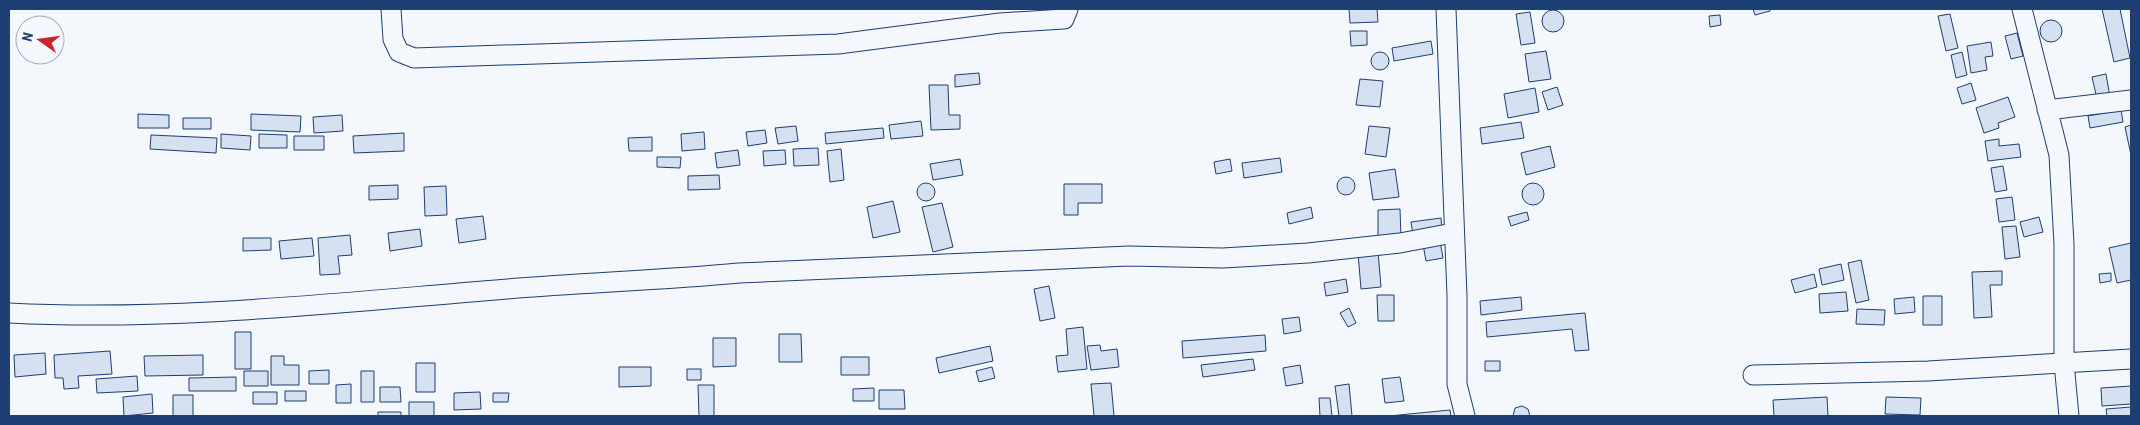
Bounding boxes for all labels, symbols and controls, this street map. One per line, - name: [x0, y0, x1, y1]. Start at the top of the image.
- north arrow: [15, 15, 65, 65]
- text: N: [19, 31, 36, 43]

